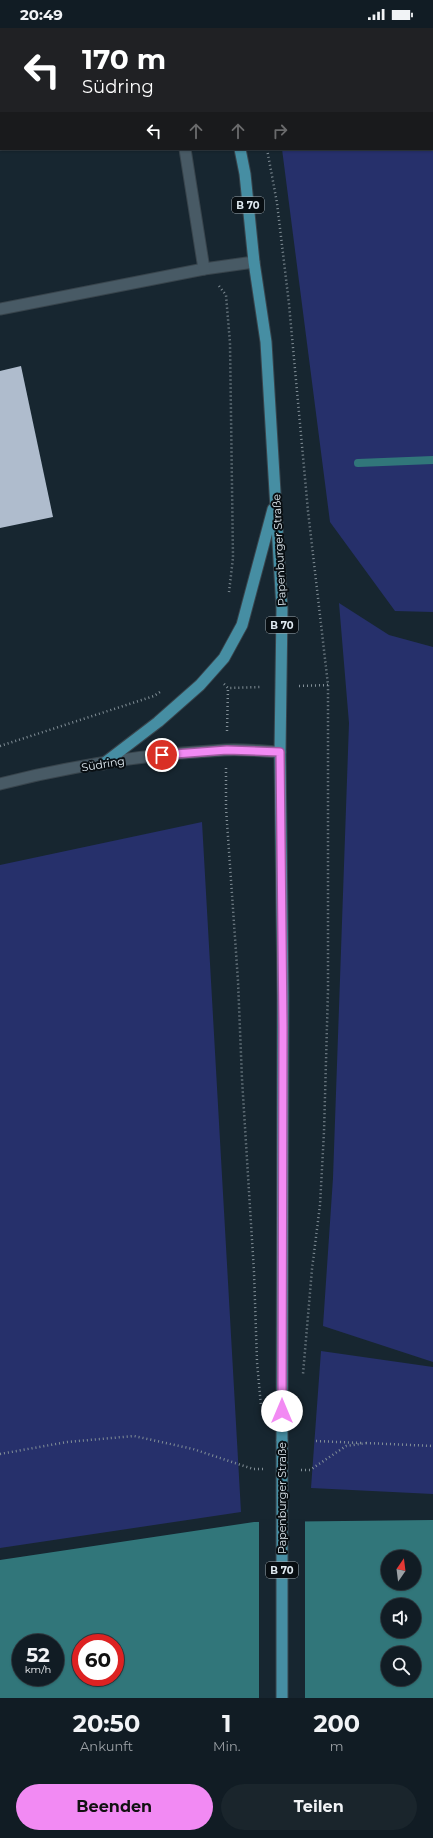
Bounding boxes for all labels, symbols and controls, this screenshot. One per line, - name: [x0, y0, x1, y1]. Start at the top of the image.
- text: 20:49: [20, 5, 63, 24]
- text: 170 m: [82, 42, 166, 76]
- icon: left: [16, 44, 68, 96]
- text: Südring: [82, 76, 154, 98]
- icon: left: [143, 120, 165, 142]
- icon: ahead: [185, 120, 207, 142]
- icon: ahead: [227, 120, 249, 142]
- icon: right: [269, 120, 291, 142]
- road number: B 70: [232, 197, 264, 213]
- street label: Papenburger Straße: [269, 493, 289, 606]
- road number: B 70: [266, 617, 298, 633]
- pin: [145, 738, 179, 772]
- icon: arrive: [151, 744, 173, 766]
- street label: Südring: [80, 754, 126, 774]
- position arrow: [261, 1390, 303, 1432]
- street label: Papenburger Straße: [275, 1442, 289, 1554]
- north arrow: [381, 1550, 421, 1590]
- map controls: [381, 1550, 421, 1686]
- road number: B 70: [266, 1562, 298, 1578]
- button: sound: [381, 1598, 421, 1638]
- speed limit sign: 60: [72, 1634, 124, 1686]
- text: 52: [26, 1643, 50, 1667]
- button: search: [381, 1646, 421, 1686]
- text: km/h: [25, 1663, 51, 1676]
- text: 20:50: [73, 1709, 140, 1738]
- text: 1: [222, 1709, 231, 1738]
- text: 200: [313, 1709, 360, 1738]
- text: Ankunft: [80, 1738, 133, 1754]
- text: Min.: [213, 1738, 241, 1754]
- text: m: [330, 1738, 344, 1754]
- button: Beenden: [16, 1784, 213, 1830]
- button: Teilen: [221, 1784, 417, 1830]

